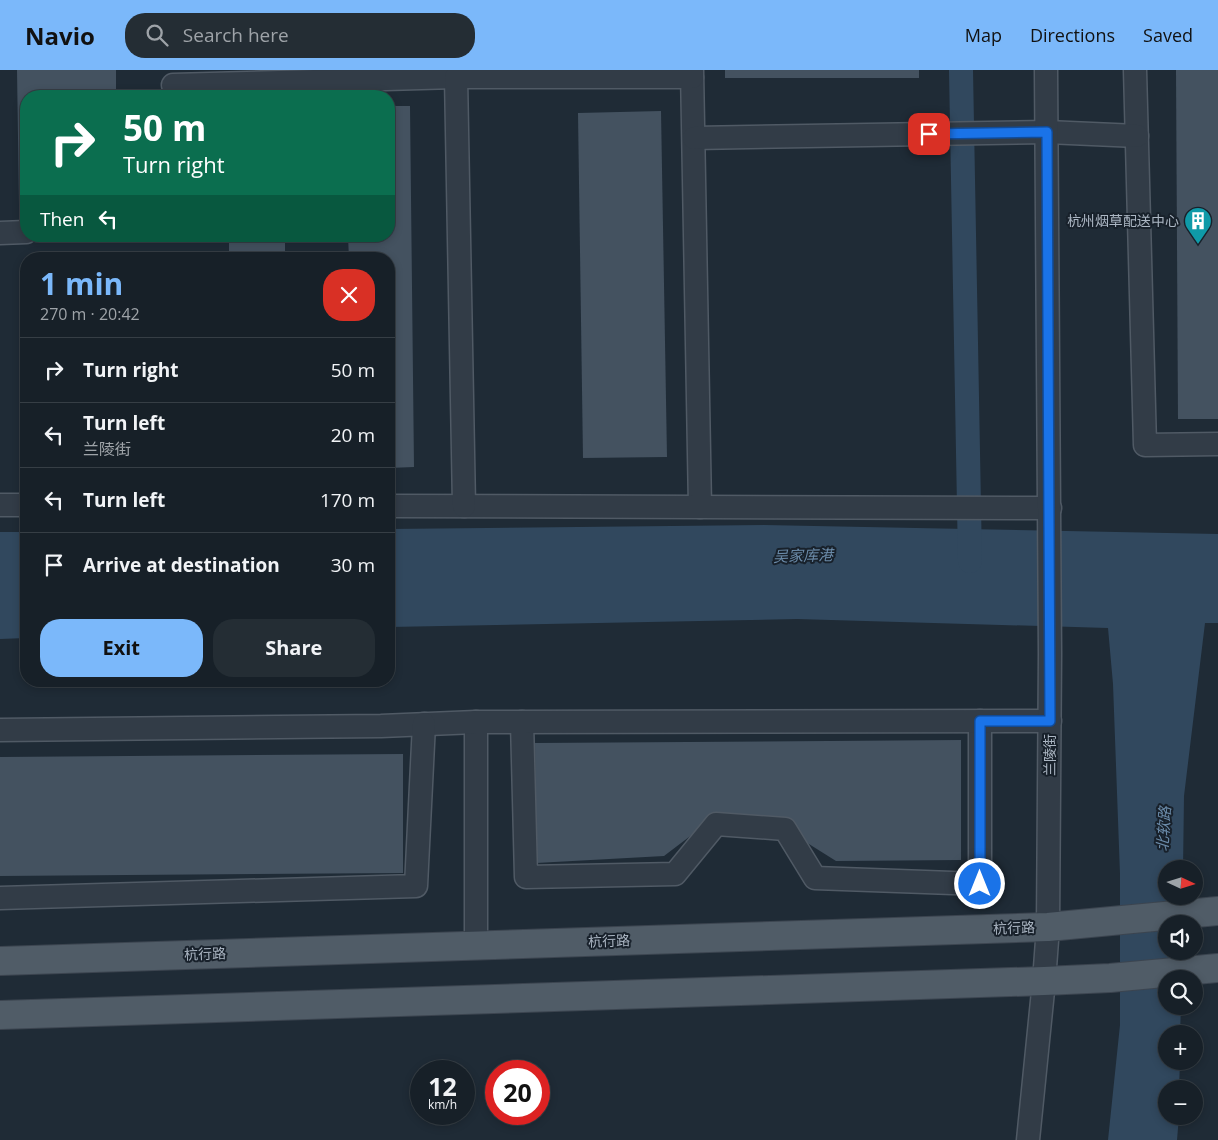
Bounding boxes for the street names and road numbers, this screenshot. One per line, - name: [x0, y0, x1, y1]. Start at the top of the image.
- street label: 兰陵街: [1040, 734, 1059, 776]
- street label: 杭行路: [993, 917, 1035, 938]
- street label: 杭行路: [588, 930, 630, 951]
- street label: 杭行路: [184, 943, 226, 964]

